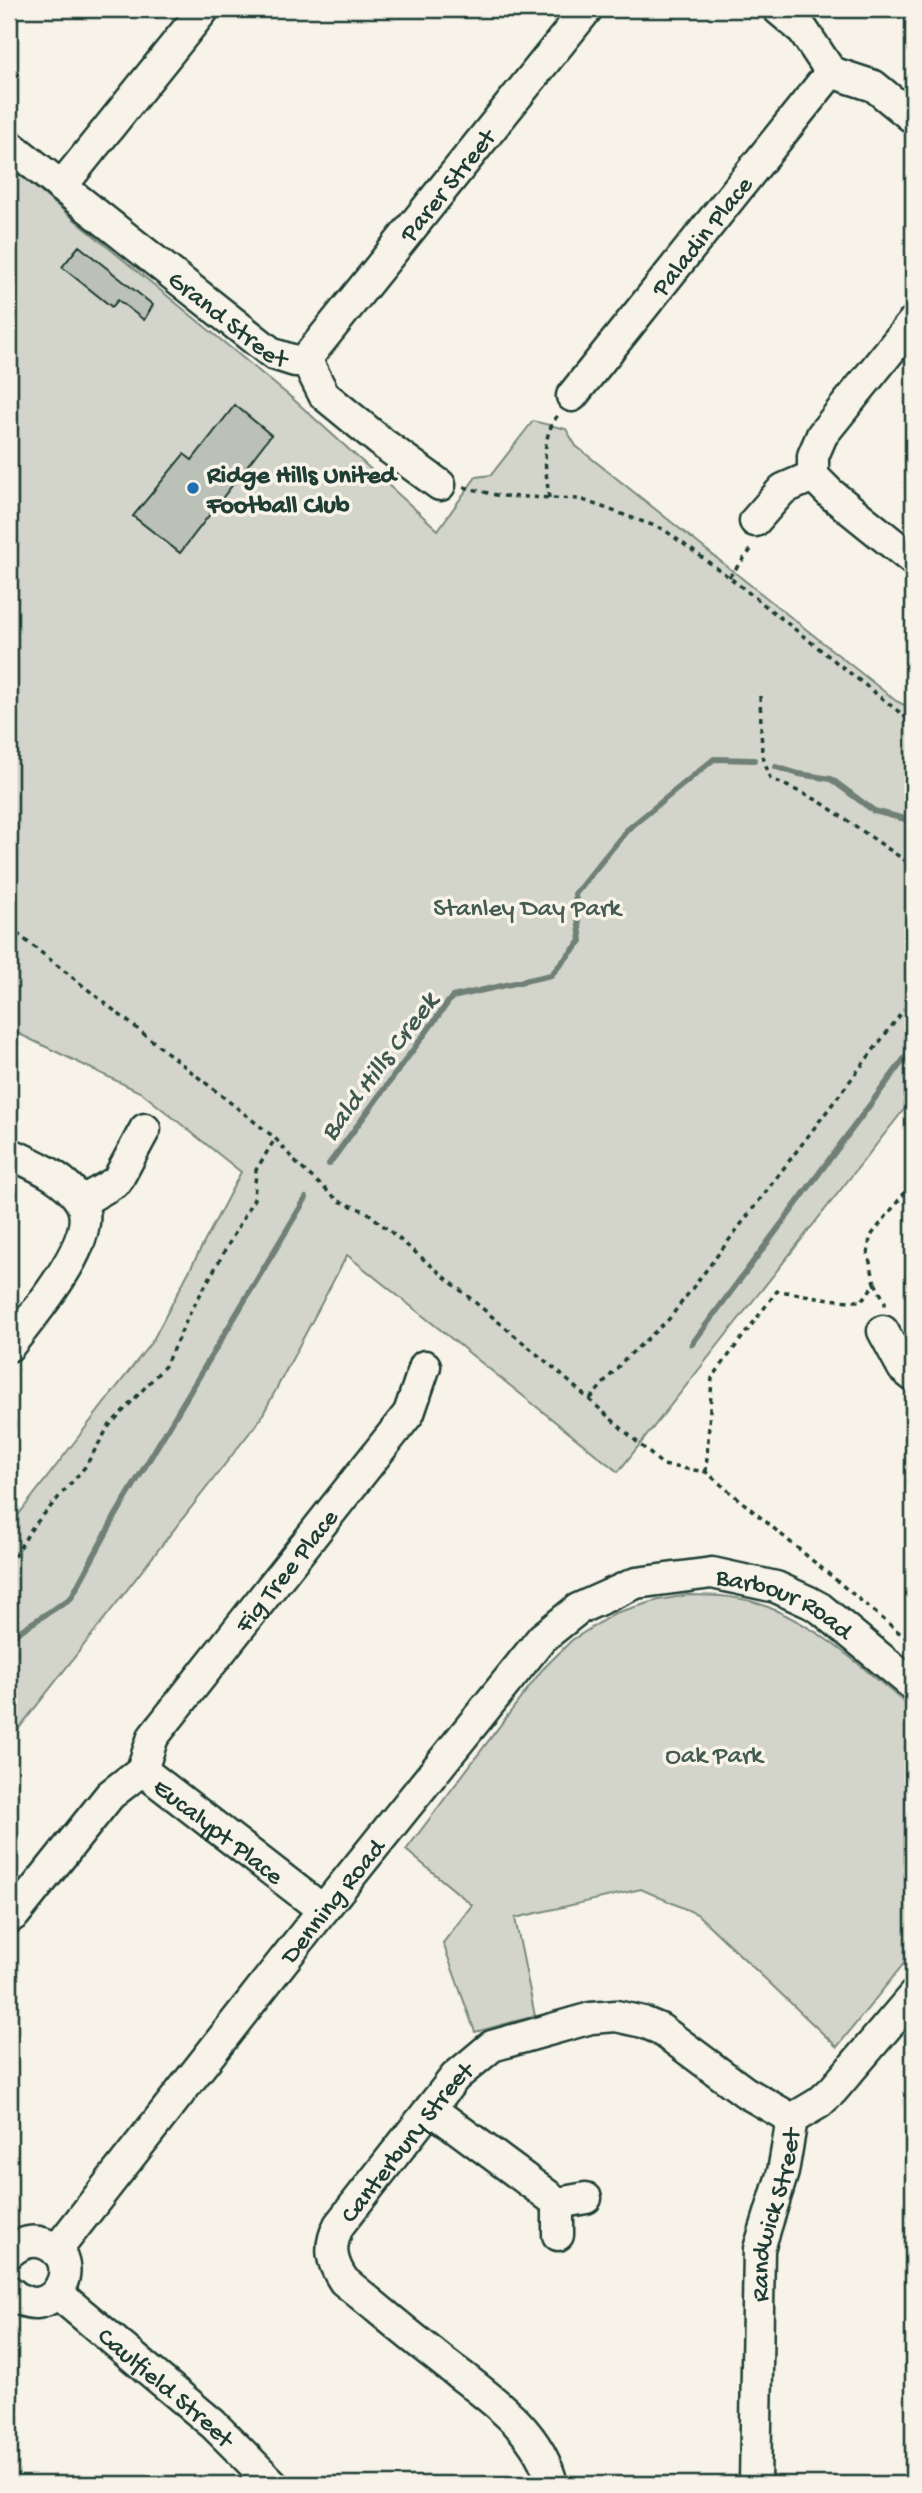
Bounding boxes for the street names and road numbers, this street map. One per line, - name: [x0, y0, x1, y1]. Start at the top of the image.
- street label: Parer Street: [394, 122, 506, 251]
- street label: Paladin Place: [646, 171, 762, 305]
- street label: Grand Street: [160, 266, 293, 378]
- street label: Fig Tree Place: [230, 1504, 347, 1641]
- street label: Barbour Road: [712, 1563, 859, 1650]
- street label: Eucalypt Place: [145, 1773, 289, 1894]
- street label: Denning Road: [275, 1833, 395, 1973]
- street label: Canterbury Street: [336, 2055, 483, 2231]
- street label: Randwick Street: [747, 2124, 810, 2302]
- street label: Caulfield Street: [89, 2323, 240, 2458]

